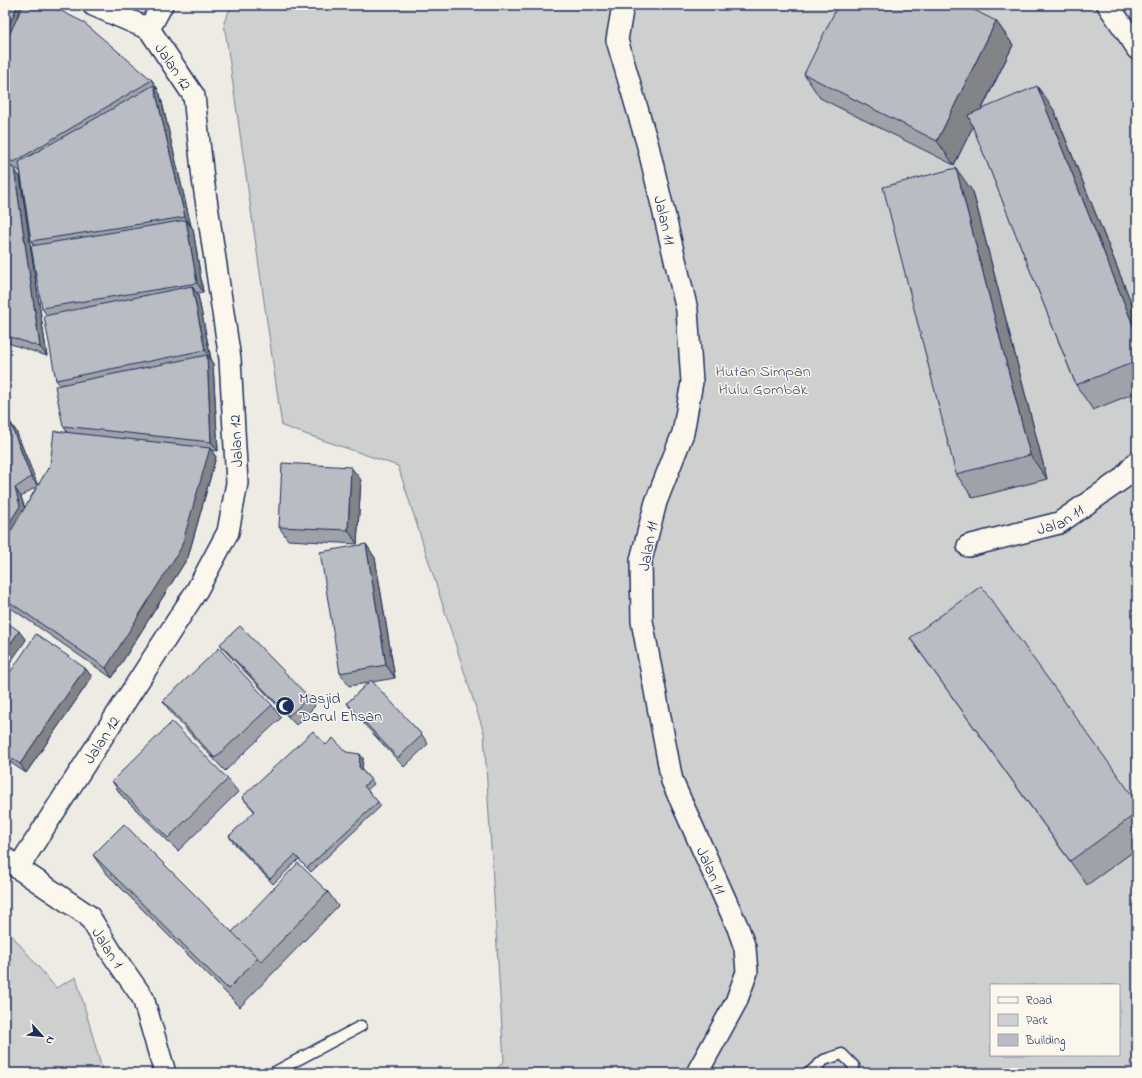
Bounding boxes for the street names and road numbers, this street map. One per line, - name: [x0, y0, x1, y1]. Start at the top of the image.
- street label: Jalan 12: [148, 39, 197, 96]
- street label: Jalan 11: [646, 193, 681, 247]
- street label: Jalan 12: [224, 414, 250, 468]
- street label: Jalan 11: [1034, 499, 1089, 542]
- street label: Jalan 11: [633, 520, 665, 573]
- street label: Jalan 12: [78, 712, 127, 769]
- street label: Jalan 11: [689, 843, 731, 899]
- street label: Jalan 1: [85, 923, 129, 974]

